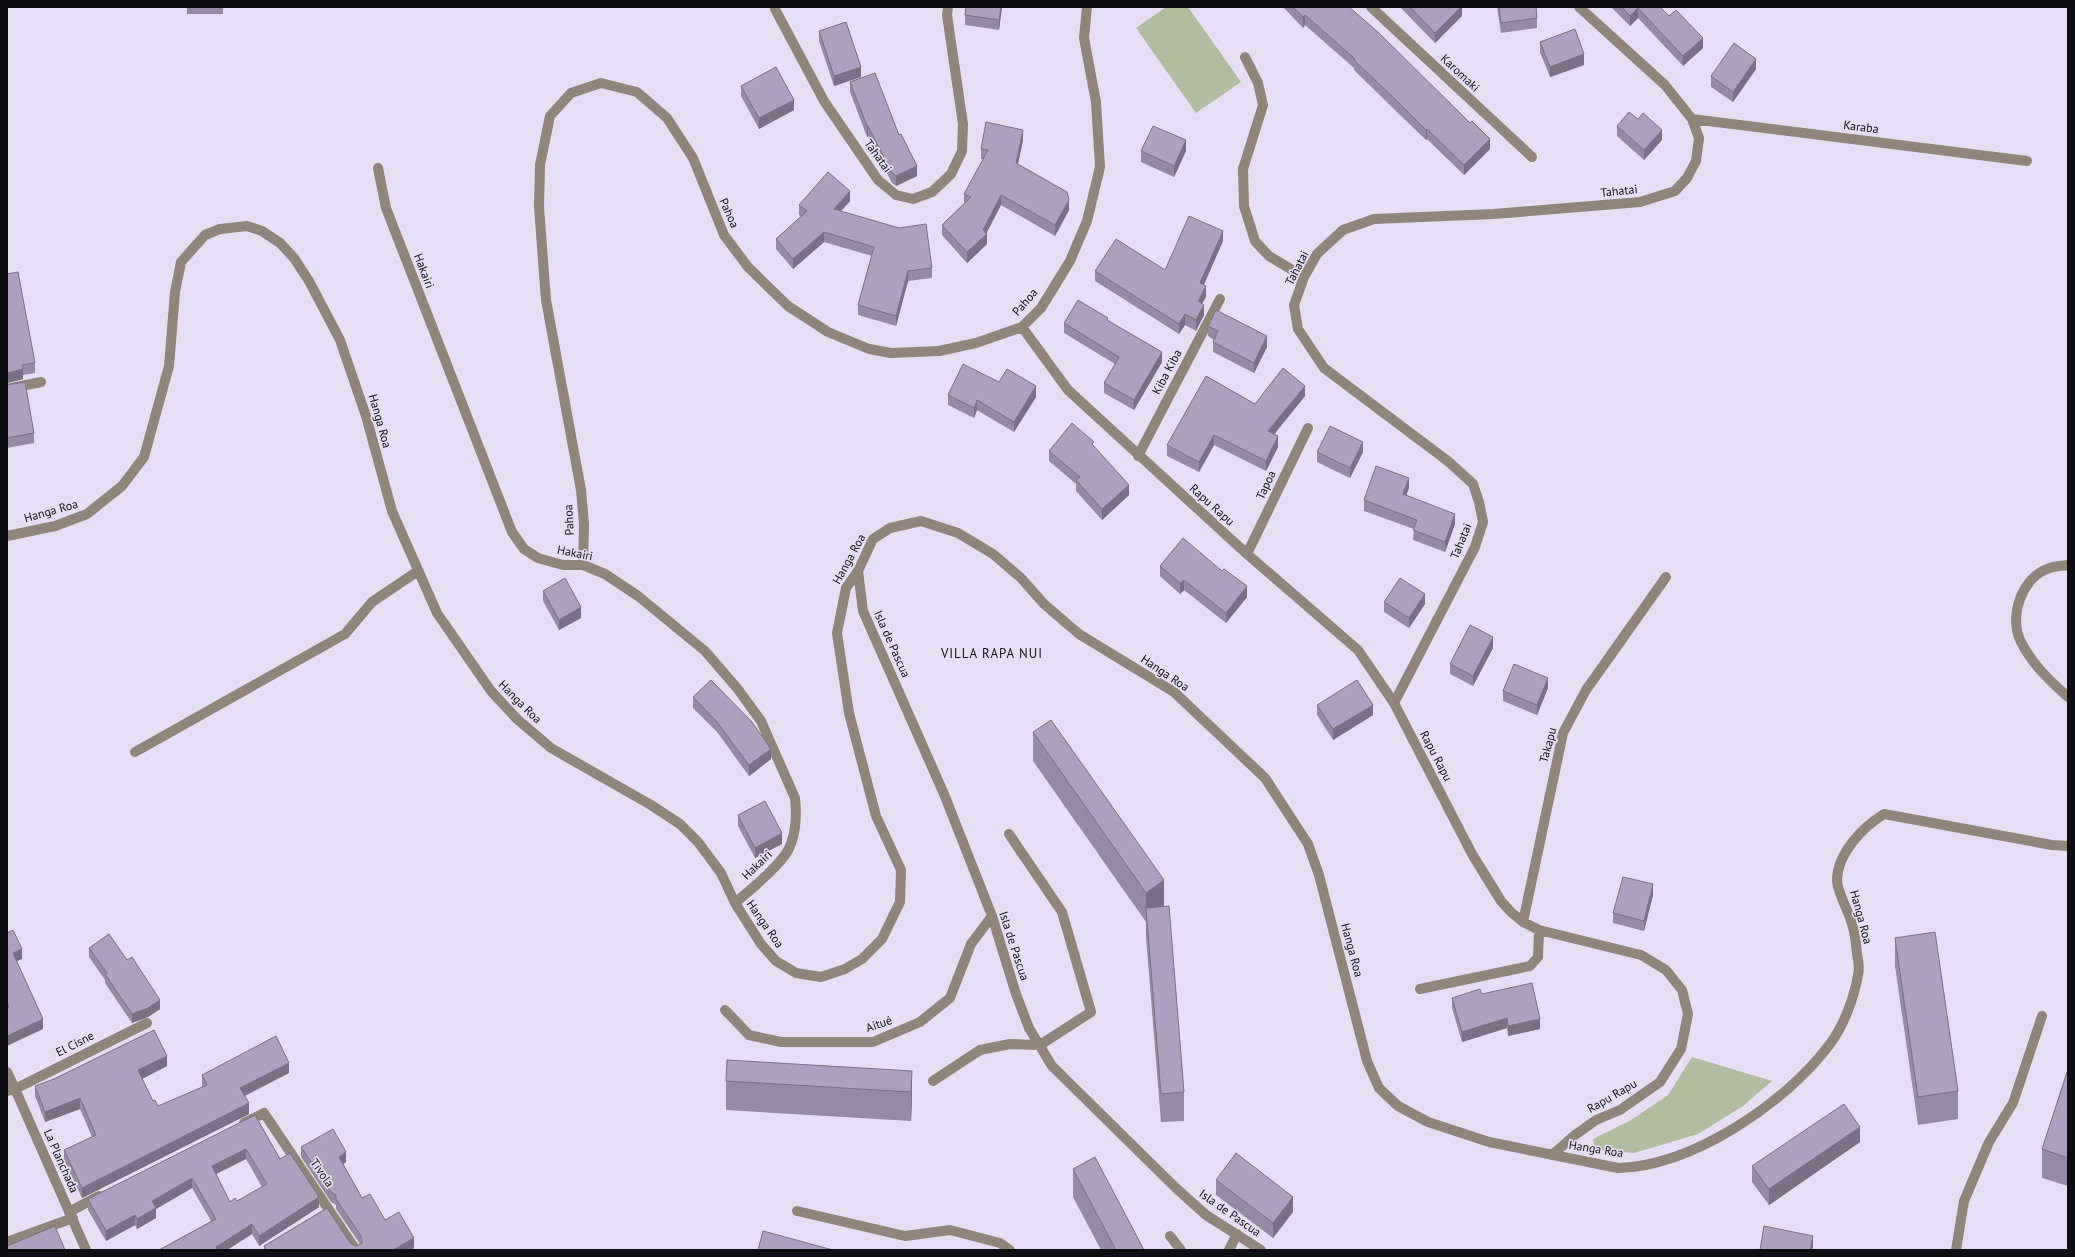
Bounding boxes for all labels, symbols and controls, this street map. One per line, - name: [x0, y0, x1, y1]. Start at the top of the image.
- street label: Karomaki: [1438, 51, 1483, 95]
- street label: Karaba: [1843, 117, 1880, 136]
- street label: Tahatai: [861, 136, 895, 175]
- street label: Tahatai: [1600, 181, 1638, 200]
- street label: Pahoa: [716, 195, 743, 230]
- street label: Tahatai: [1281, 248, 1312, 288]
- street label: Hakairi: [411, 251, 438, 290]
- street label: Pahoa: [1009, 285, 1041, 318]
- street label: Kiba Kiba: [1148, 347, 1185, 397]
- street label: Hanga Roa: [366, 392, 395, 449]
- street label: Tapoa: [1252, 468, 1279, 502]
- street label: Rapu Rapu: [1187, 481, 1238, 529]
- street label: Hanga Roa: [22, 496, 79, 525]
- street label: Pahoa: [560, 504, 577, 536]
- street label: Tahatai: [1447, 521, 1474, 561]
- street label: Hanga Roa: [829, 531, 869, 587]
- street label: Hakairi: [556, 542, 594, 563]
- street label: Isla de Pascua: [871, 608, 914, 680]
- district label: VILLA RAPA NUI: [940, 645, 1043, 662]
- street label: Hanga Roa: [1138, 651, 1192, 694]
- street label: Hanga Roa: [496, 677, 545, 726]
- street label: Takapu: [1536, 726, 1559, 764]
- street label: Rapu Rapu: [1417, 728, 1456, 784]
- street label: Hakairi: [738, 847, 775, 883]
- street label: Hanga Roa: [1847, 888, 1876, 945]
- street label: Hanga Roa: [743, 897, 787, 951]
- street label: Isla de Pascua: [996, 909, 1033, 982]
- street label: Hanga Roa: [1338, 921, 1367, 978]
- street label: Aitué: [864, 1012, 894, 1035]
- street label: El Cisne: [53, 1028, 96, 1060]
- street label: Rapu Rapu: [1584, 1075, 1639, 1116]
- street label: La Planchada: [41, 1127, 82, 1195]
- street label: Hanga Roa: [1568, 1137, 1625, 1160]
- street label: Tivola: [307, 1156, 338, 1190]
- street label: Isla de Pascua: [1196, 1186, 1264, 1239]

